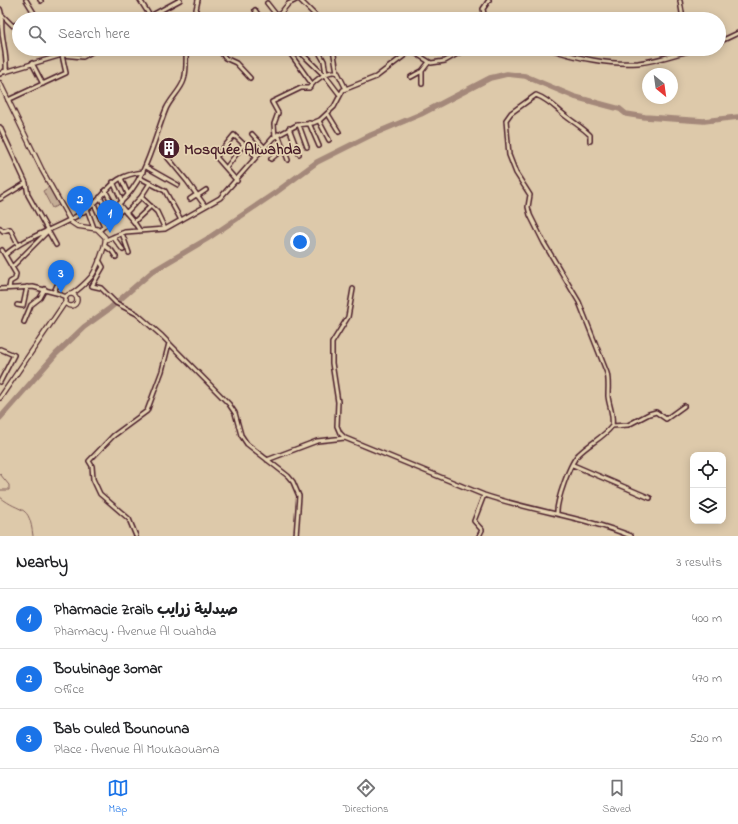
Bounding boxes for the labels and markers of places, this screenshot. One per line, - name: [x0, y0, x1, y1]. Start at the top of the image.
- building icon: Mosquée Alwahda: [156, 135, 182, 161]
- place label: Mosquée Alwahda: [184, 138, 302, 162]
- pin: 2: [67, 186, 93, 219]
- pin: 1: [97, 200, 123, 233]
- pin: 3: [48, 260, 74, 293]

